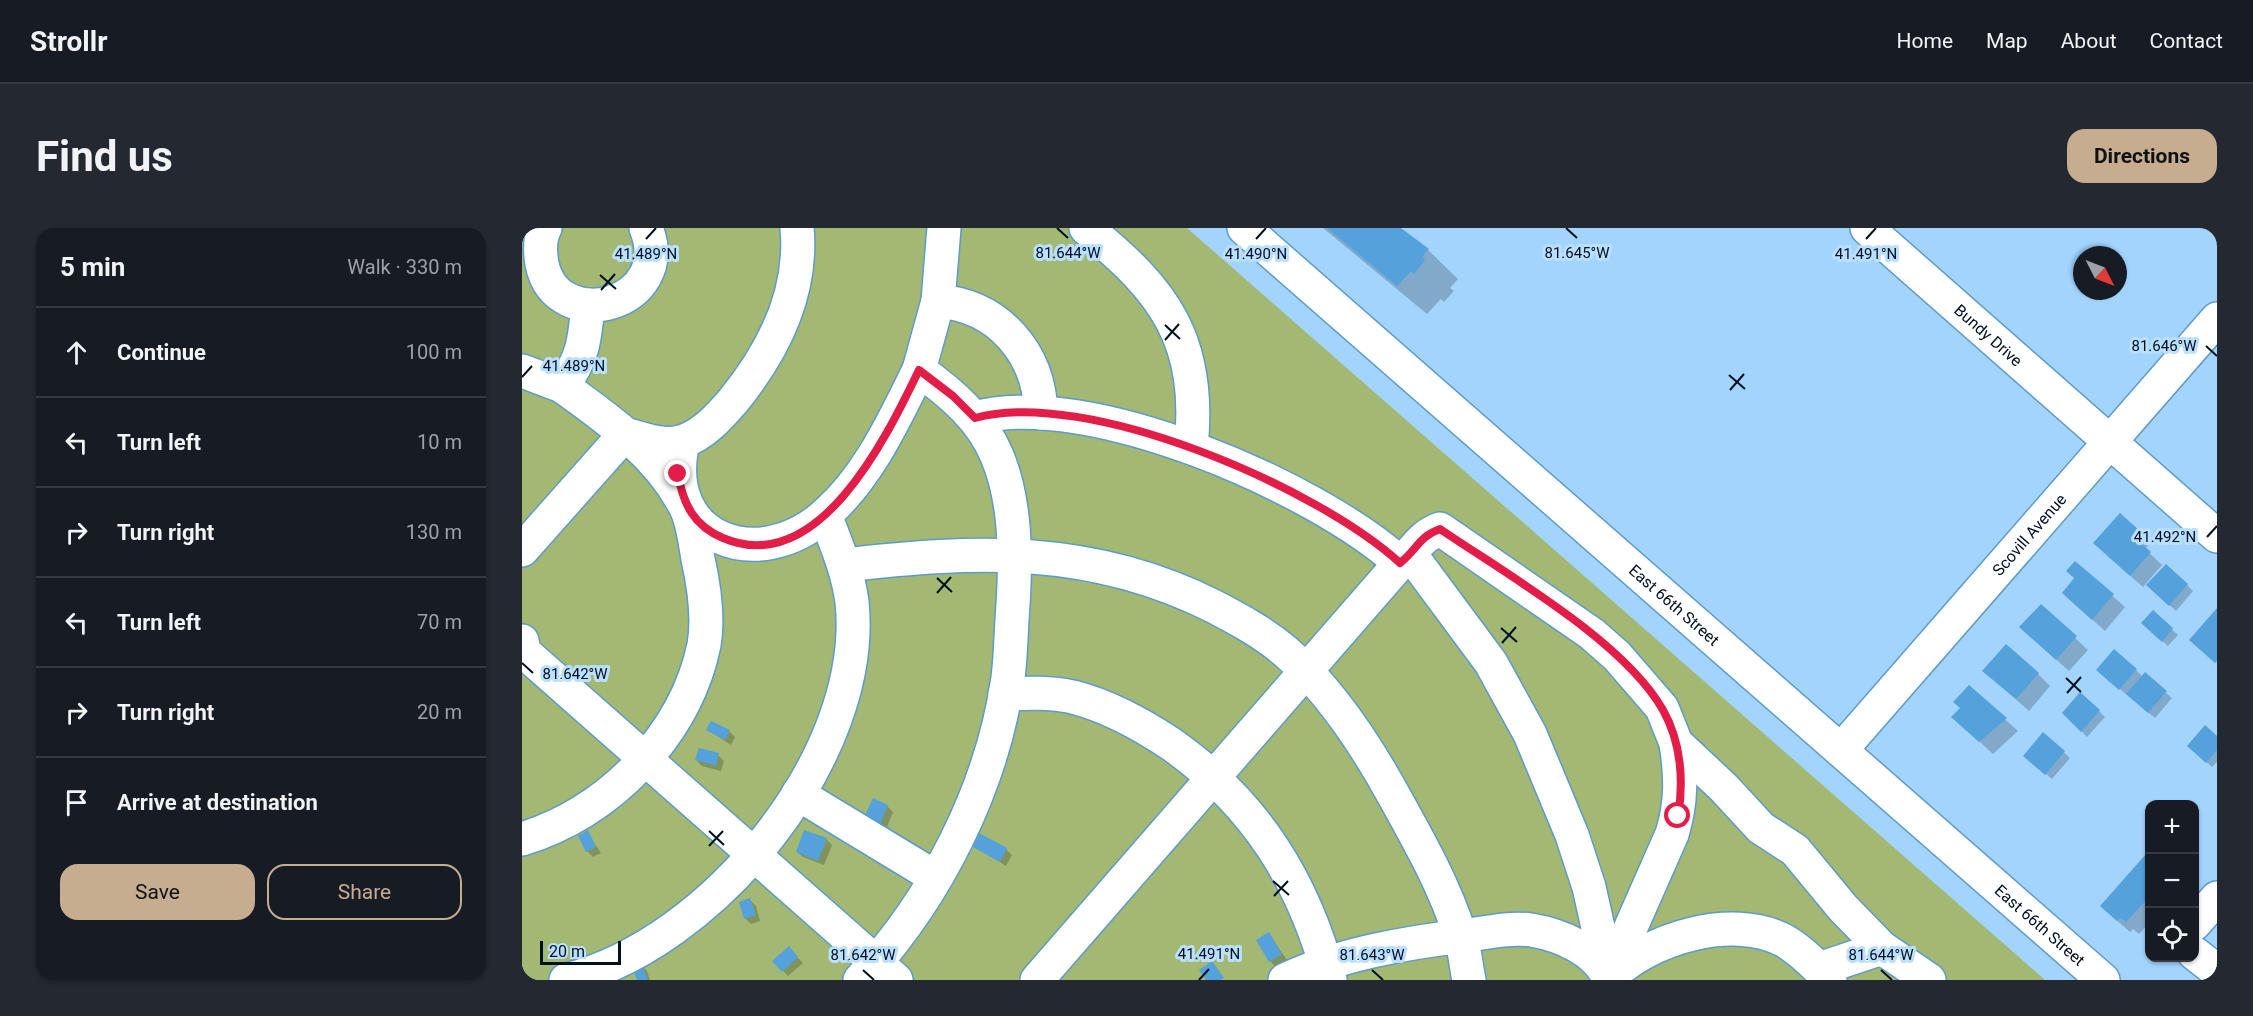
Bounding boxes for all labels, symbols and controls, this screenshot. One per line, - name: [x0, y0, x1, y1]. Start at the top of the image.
- text: Strollr: [30, 25, 107, 58]
- text: Home: [1897, 29, 1953, 53]
- text: Map: [1986, 29, 2028, 53]
- text: About: [2061, 29, 2117, 53]
- text: Contact: [2150, 29, 2223, 53]
- button: Directions: [2067, 129, 2217, 183]
- text: Find us: [36, 132, 173, 181]
- text: 81.644°W: [1035, 244, 1101, 262]
- text: 81.645°W: [1544, 244, 1610, 262]
- text: 41.489°N: [615, 245, 677, 263]
- text: 41.490°N: [1225, 245, 1287, 263]
- text: 41.491°N: [1835, 245, 1897, 263]
- north arrow: [2073, 246, 2127, 300]
- text: 5 min: [60, 252, 125, 282]
- text: Walk · 330 m: [347, 255, 462, 279]
- street label: Bundy Drive: [1950, 300, 2026, 370]
- icon: ahead: [60, 336, 93, 369]
- text: 81.646°W: [2131, 337, 2197, 355]
- text: Continue: [117, 340, 206, 365]
- text: 100 m: [406, 340, 462, 364]
- text: 41.489°N: [543, 357, 605, 375]
- icon: left: [60, 426, 93, 459]
- text: Turn left: [117, 430, 201, 455]
- text: 10 m: [417, 430, 462, 454]
- route end: [664, 460, 690, 486]
- street label: Scovill Avenue: [1988, 490, 2070, 580]
- icon: right: [60, 516, 93, 549]
- text: Turn right: [117, 520, 214, 545]
- text: 130 m: [406, 520, 462, 544]
- text: 41.492°N: [2134, 528, 2196, 546]
- street label: East 66th Street: [1625, 561, 1723, 650]
- icon: left: [60, 606, 93, 639]
- text: Turn left: [117, 610, 201, 635]
- text: 70 m: [417, 610, 462, 634]
- text: 81.642°W: [542, 665, 608, 683]
- icon: right: [60, 696, 93, 729]
- text: Turn right: [117, 700, 214, 725]
- text: 20 m: [417, 700, 462, 724]
- icon: arrive: [60, 786, 93, 819]
- text: Arrive at destination: [117, 790, 318, 815]
- map controls: [2145, 800, 2199, 962]
- button: +: [2145, 800, 2199, 854]
- route start: [1664, 802, 1690, 828]
- button: −: [2145, 854, 2199, 908]
- button: Save: [60, 864, 255, 920]
- button: Share: [267, 864, 462, 920]
- street label: East 66th Street: [1991, 881, 2089, 970]
- button: locate: [2145, 908, 2199, 962]
- scale bar: [540, 938, 621, 966]
- text: 20 m: [549, 942, 585, 961]
- text: 41.491°N: [1178, 945, 1240, 963]
- text: 81.642°W: [830, 946, 896, 964]
- text: 81.643°W: [1339, 946, 1405, 964]
- text: 81.644°W: [1848, 946, 1914, 964]

